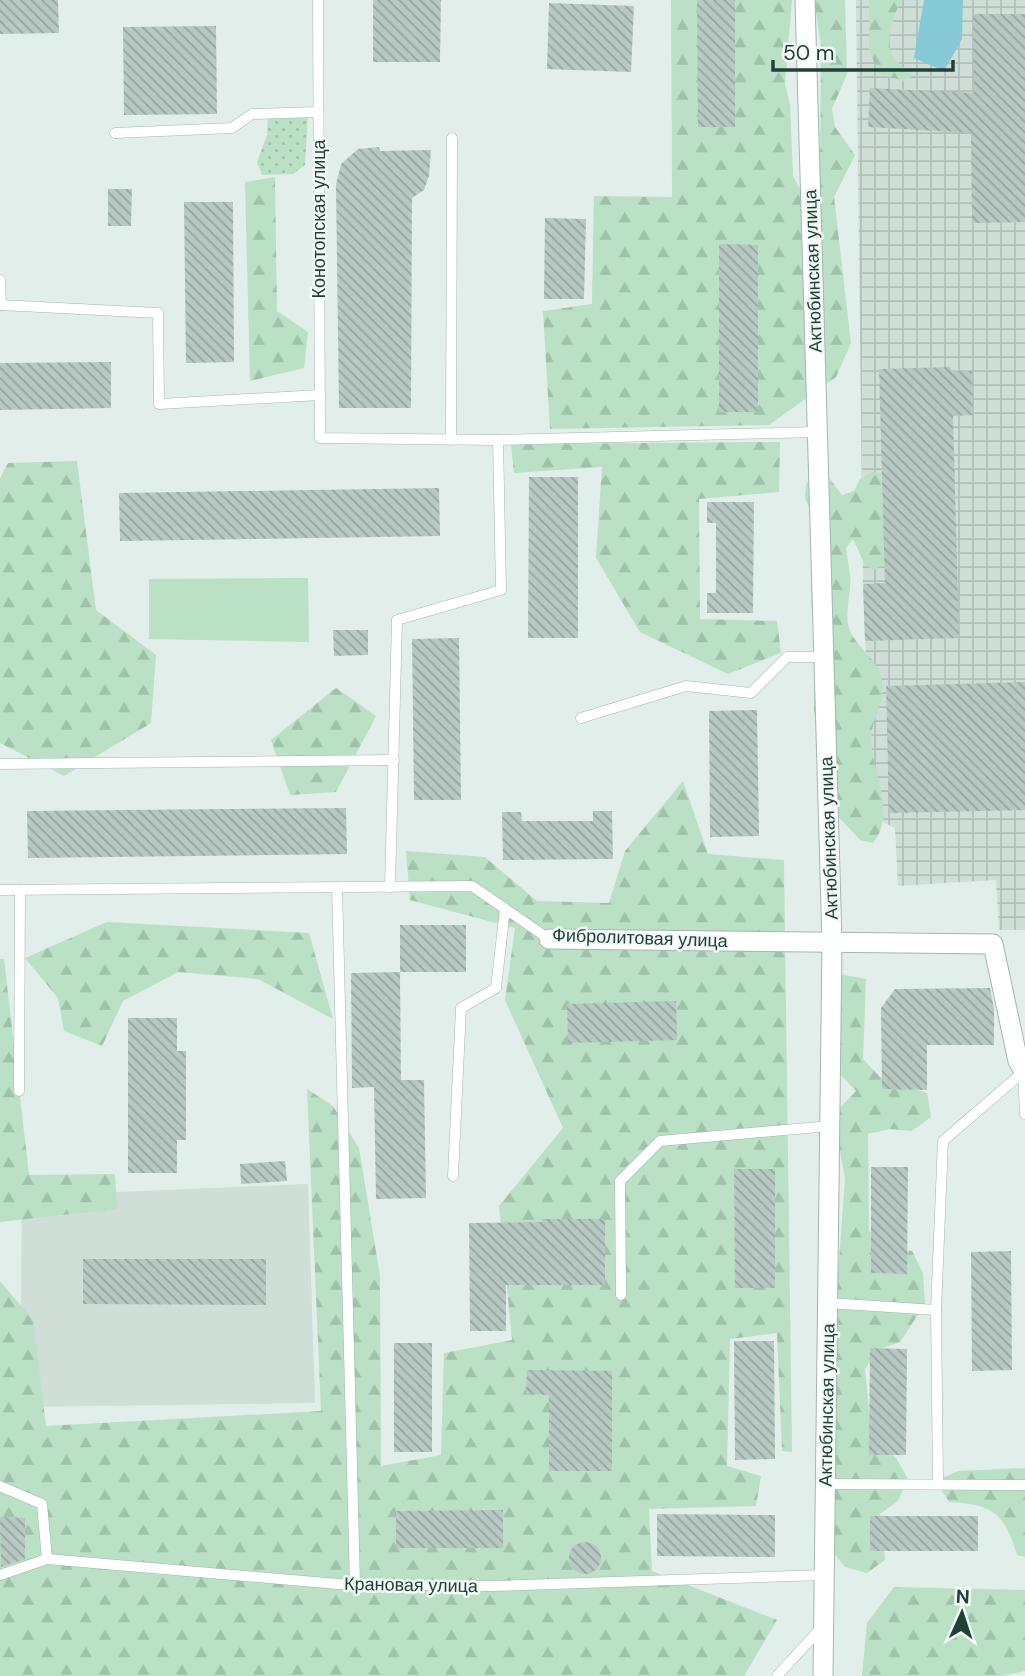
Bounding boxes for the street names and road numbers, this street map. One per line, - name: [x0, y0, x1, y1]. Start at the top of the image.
- street label: Конотопская улица: [307, 138, 331, 299]
- street label: Актюбинская улица: [798, 188, 828, 353]
- street label: Актюбинская улица: [814, 755, 844, 920]
- street label: Фибролитовая улица: [552, 923, 729, 953]
- street label: Актюбинская улица: [814, 1322, 840, 1487]
- street label: Крановая улица: [344, 1572, 479, 1598]

